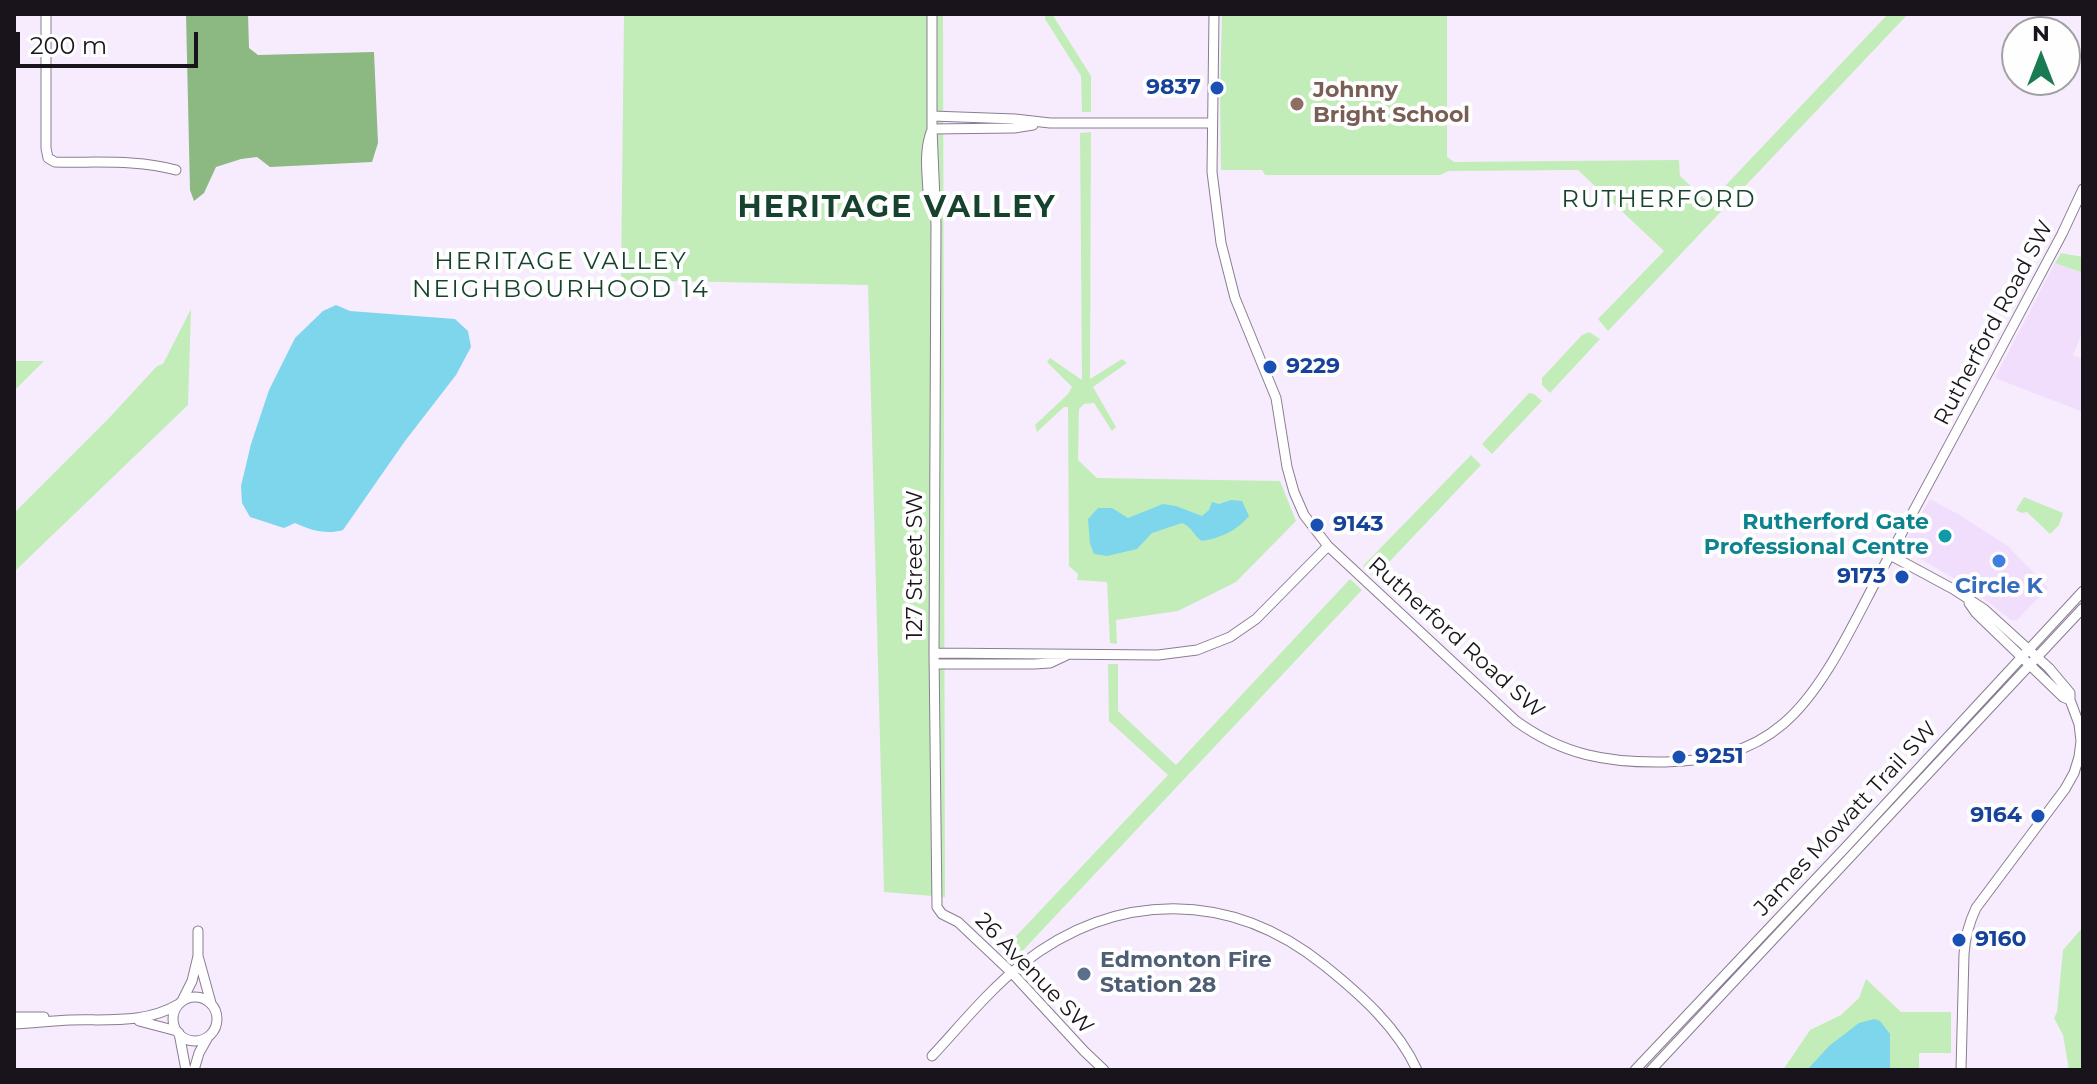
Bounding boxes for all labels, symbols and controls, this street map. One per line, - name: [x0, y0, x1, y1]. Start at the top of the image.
- scale bar: [20, 16, 202, 66]
- north arrow: [2001, 16, 2081, 96]
- text: N: [2032, 20, 2050, 47]
- text: 200 m: [30, 31, 107, 60]
- place label: 9837: [1146, 75, 1201, 101]
- place label: Johnny Bright School: [1313, 78, 1470, 130]
- marker: 9837: [1208, 79, 1226, 97]
- marker: Johnny Bright School: [1288, 95, 1306, 113]
- district label: RUTHERFORD: [1561, 186, 1757, 214]
- district label: HERITAGE VALLEY: [738, 190, 1056, 226]
- street label: Rutherford Road SW: [1929, 216, 2059, 430]
- district label: HERITAGE VALLEY NEIGHBOURHOOD 14: [412, 248, 710, 304]
- place label: 9229: [1286, 354, 1340, 380]
- marker: 9229: [1261, 358, 1279, 376]
- street label: 127 Street SW: [903, 490, 929, 640]
- place label: Rutherford Gate Professional Centre: [1704, 510, 1929, 562]
- place label: 9143: [1333, 512, 1384, 538]
- marker: 9143: [1308, 516, 1326, 534]
- marker: Rutherford Gate Professional Centre: [1936, 527, 1954, 545]
- street label: Rutherford Road SW: [1362, 552, 1550, 724]
- marker: Circle K: [1990, 552, 2008, 570]
- place label: 9173: [1837, 564, 1886, 590]
- marker: 9173: [1893, 568, 1911, 586]
- place label: Circle K: [1955, 574, 2043, 600]
- street label: James Mowatt Trail SW: [1749, 717, 1943, 921]
- place label: 9251: [1695, 744, 1744, 770]
- marker: 9251: [1670, 748, 1688, 766]
- place label: 9164: [1970, 803, 2022, 829]
- marker: 9164: [2029, 807, 2047, 825]
- street label: 26 Avenue SW: [969, 908, 1099, 1040]
- place label: 9160: [1975, 927, 2027, 953]
- marker: 9160: [1950, 931, 1968, 949]
- place label: Edmonton Fire Station 28: [1100, 948, 1272, 1000]
- marker: Edmonton Fire Station 28: [1075, 965, 1093, 983]

